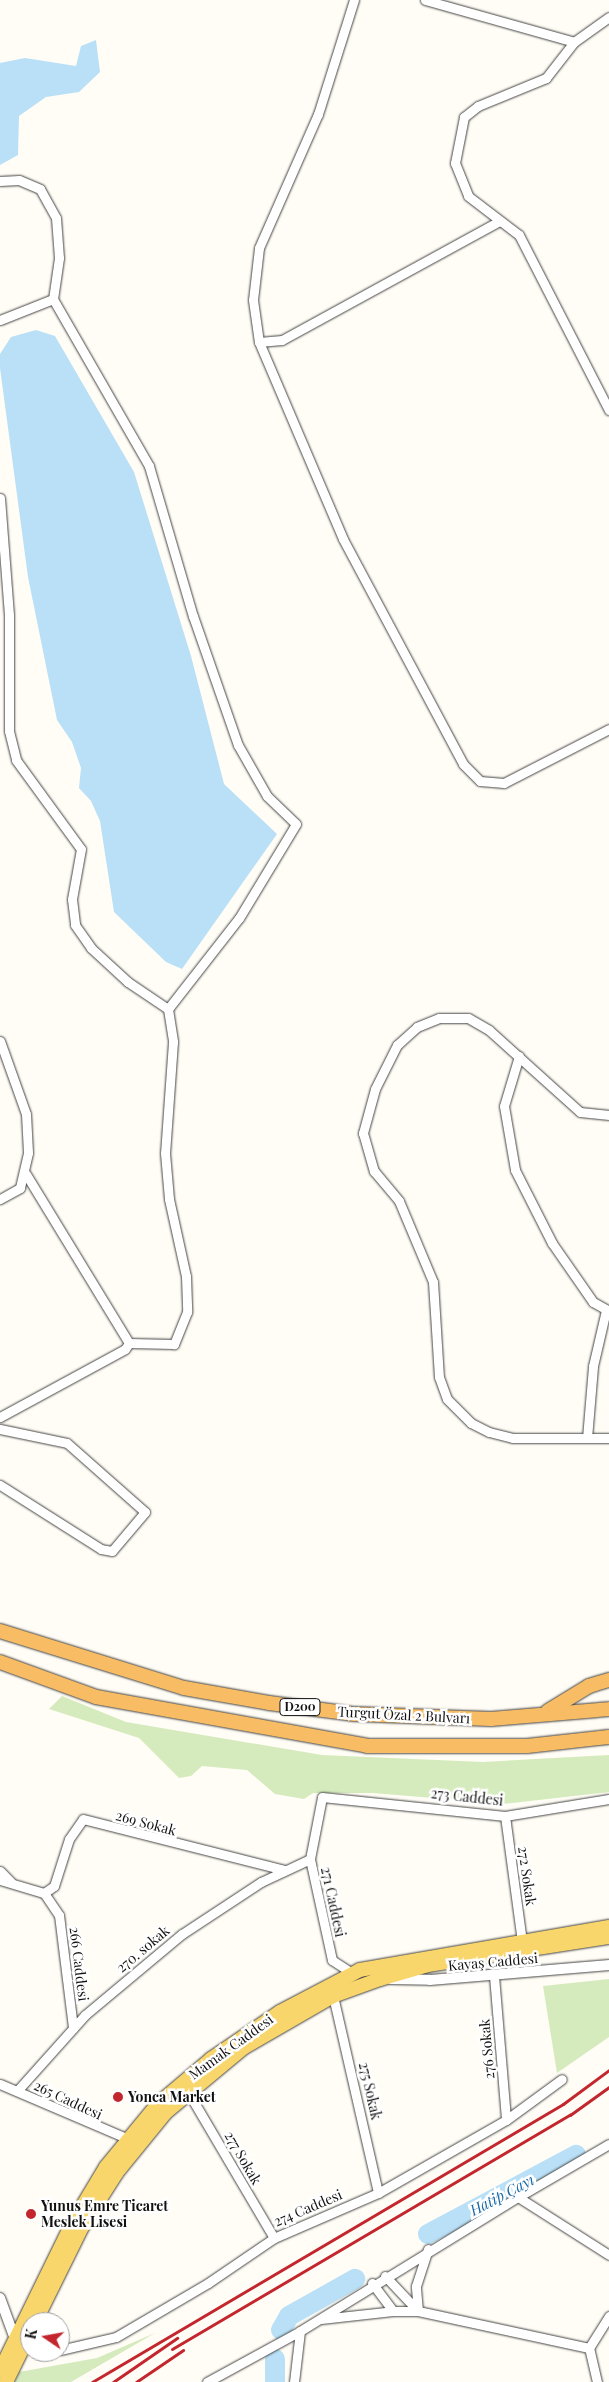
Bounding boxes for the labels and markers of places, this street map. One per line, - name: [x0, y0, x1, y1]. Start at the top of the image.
- place label: Yonca Market: [128, 2089, 216, 2105]
- marker: Yonca Market: [112, 2091, 124, 2103]
- place label: Yunus Emre Ticaret Meslek Lisesi: [41, 2198, 169, 2230]
- marker: Yunus Emre Ticaret Meslek Lisesi: [25, 2208, 37, 2220]

